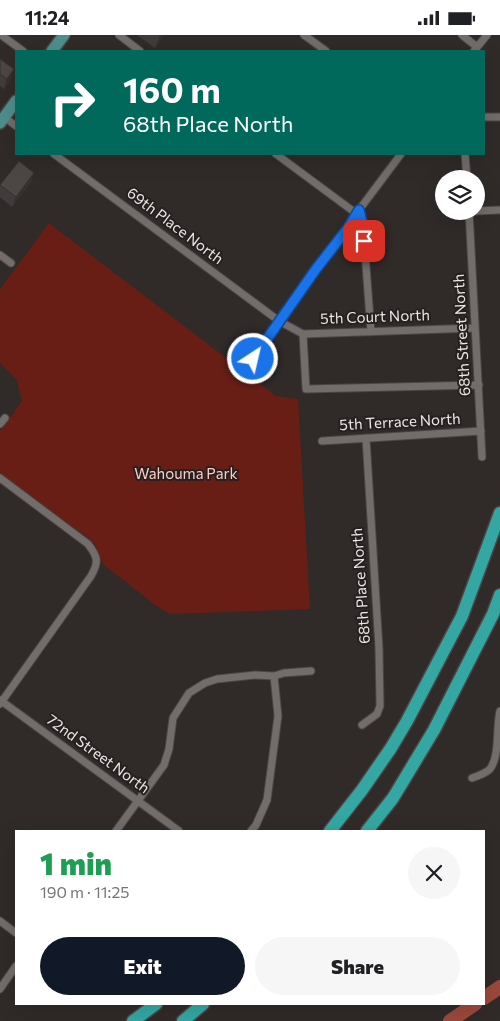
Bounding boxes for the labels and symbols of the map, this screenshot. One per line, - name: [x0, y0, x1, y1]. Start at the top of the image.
- street label: 69th Place North: [124, 183, 227, 267]
- pin: [343, 220, 385, 262]
- street label: 68th Street North: [449, 274, 473, 396]
- street label: 5th Court North: [320, 305, 430, 327]
- position arrow: [226, 332, 278, 384]
- street label: 5th Terrace North: [339, 409, 461, 433]
- park label: Wahouma Park: [134, 464, 238, 482]
- street label: 68th Place North: [347, 528, 373, 645]
- street label: 72nd Street North: [44, 710, 153, 797]

